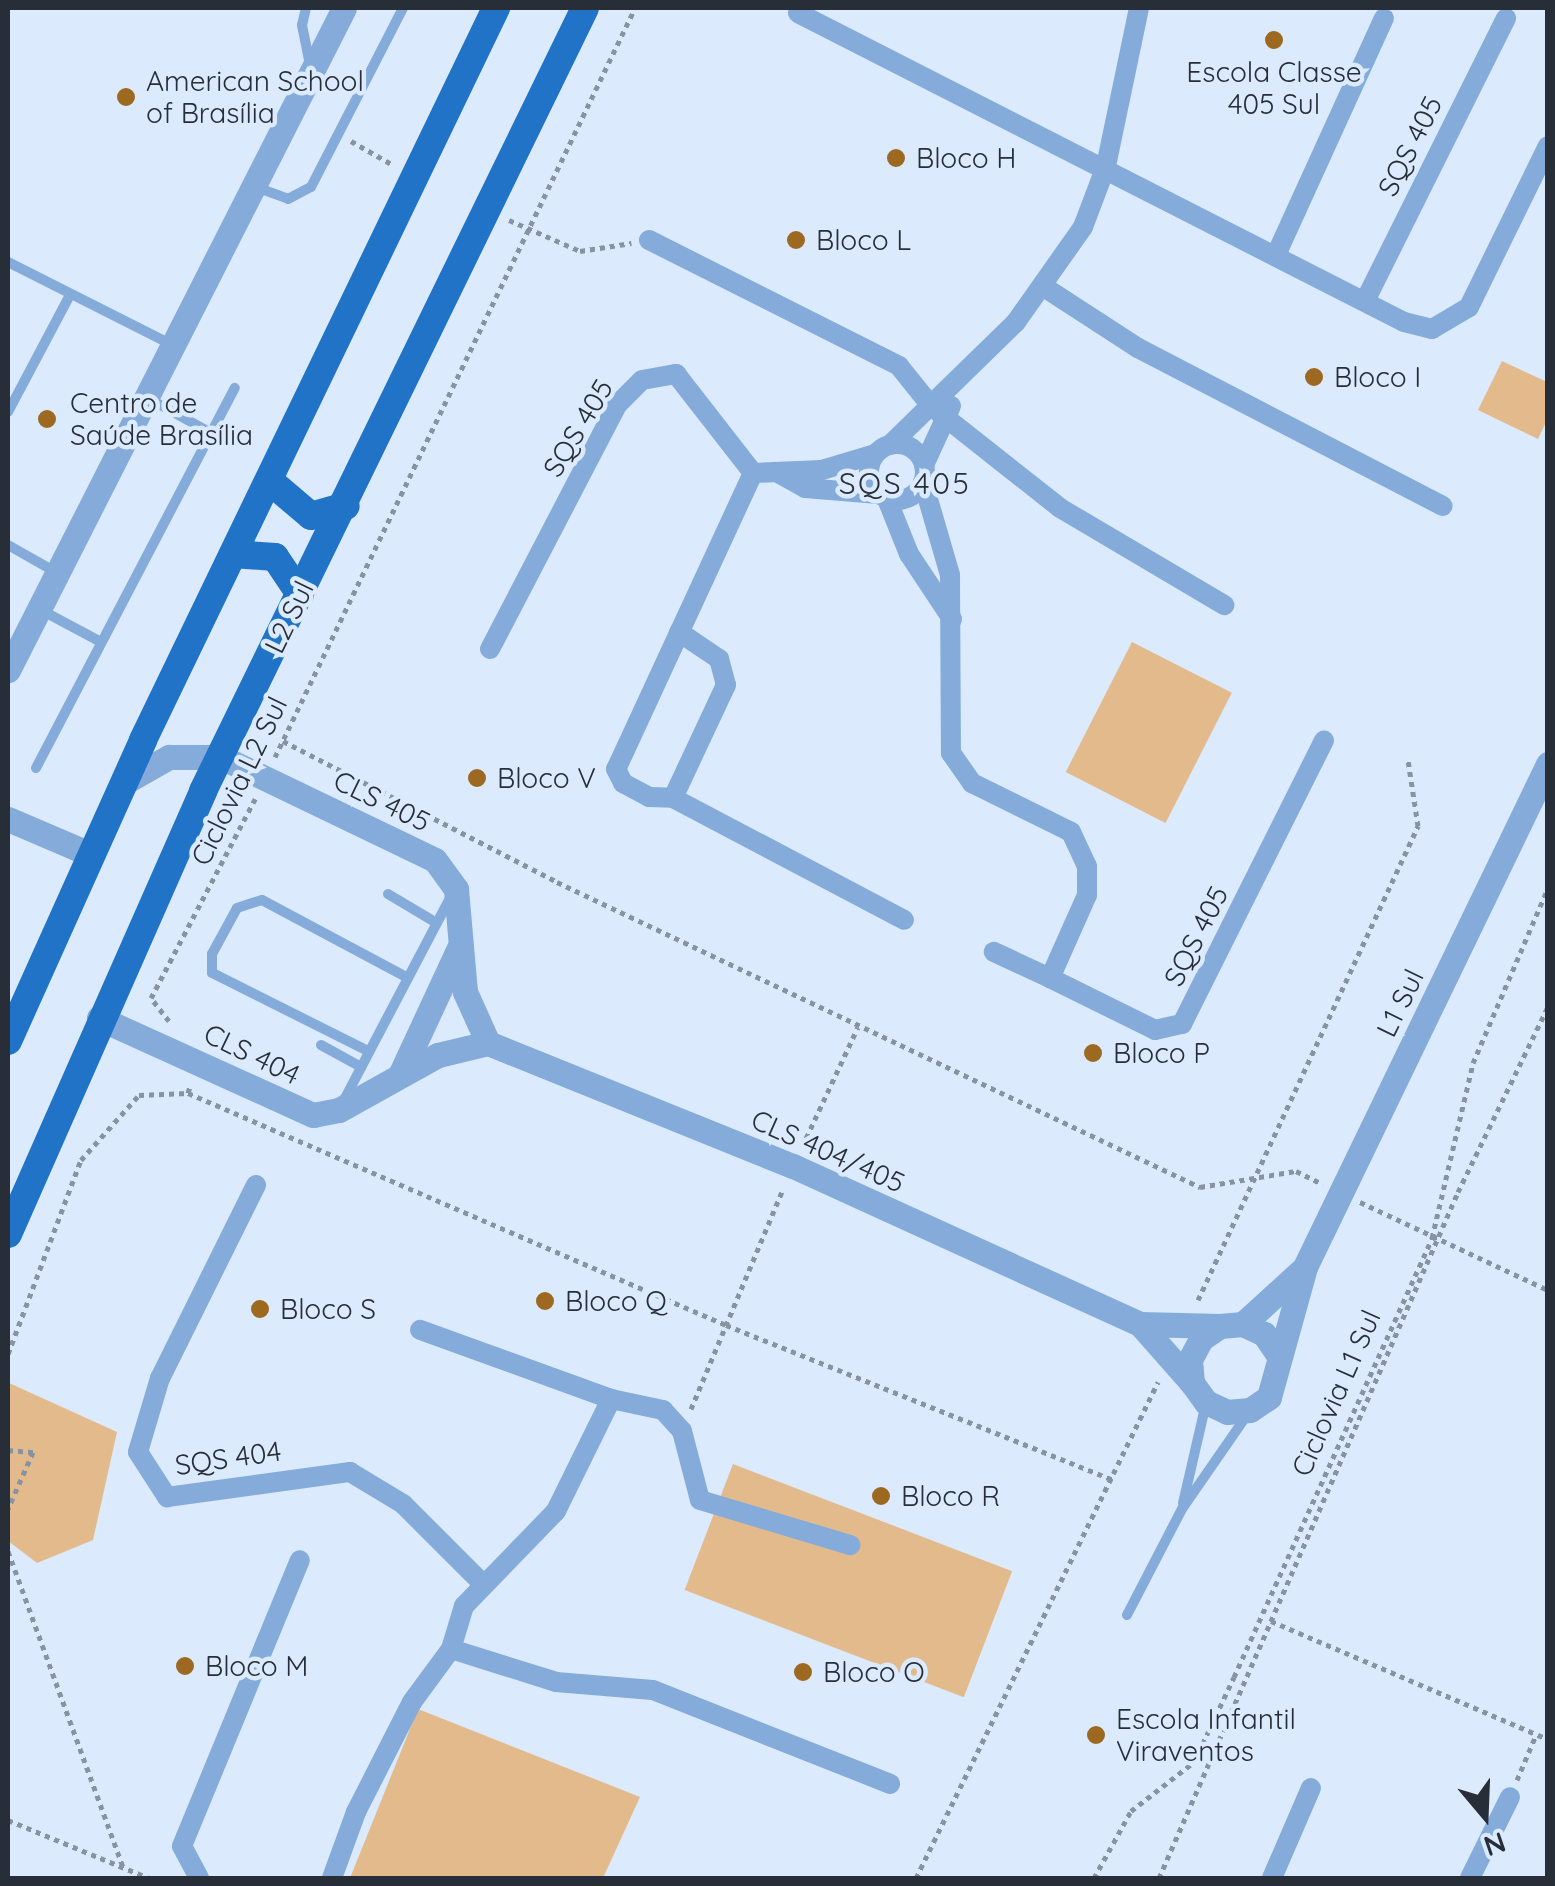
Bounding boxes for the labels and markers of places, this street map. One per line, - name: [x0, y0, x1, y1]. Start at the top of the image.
- marker: Escola Classe 405 Sul: [1263, 29, 1285, 51]
- place label: Escola Classe 405 Sul: [1186, 55, 1362, 121]
- place label: American School of Brasília: [146, 64, 364, 130]
- marker: American School of Brasília: [115, 86, 137, 108]
- place label: Bloco H: [916, 141, 1016, 175]
- marker: Bloco H: [885, 147, 907, 169]
- place label: Bloco L: [816, 223, 911, 257]
- marker: Bloco L: [785, 229, 807, 251]
- place label: Bloco I: [1334, 360, 1421, 394]
- marker: Bloco I: [1303, 366, 1325, 388]
- place label: Centro de Saúde Brasília: [70, 386, 253, 452]
- marker: Centro de Saúde Brasília: [34, 406, 60, 432]
- place label: Bloco V: [497, 761, 596, 795]
- marker: Bloco V: [466, 767, 488, 789]
- place label: Bloco P: [1113, 1036, 1210, 1070]
- marker: Bloco P: [1082, 1042, 1104, 1064]
- place label: Bloco Q: [565, 1284, 667, 1318]
- marker: Bloco Q: [534, 1290, 556, 1312]
- place label: Bloco S: [280, 1292, 376, 1326]
- marker: Bloco S: [249, 1298, 271, 1320]
- place label: Bloco R: [901, 1479, 1000, 1513]
- marker: Bloco R: [870, 1485, 892, 1507]
- place label: Bloco M: [205, 1649, 308, 1683]
- marker: Bloco M: [174, 1655, 196, 1677]
- place label: Bloco O: [823, 1655, 925, 1689]
- marker: Bloco O: [792, 1661, 814, 1683]
- place label: Escola Infantil Viraventos: [1116, 1702, 1296, 1768]
- marker: Escola Infantil Viraventos: [1085, 1724, 1107, 1746]

